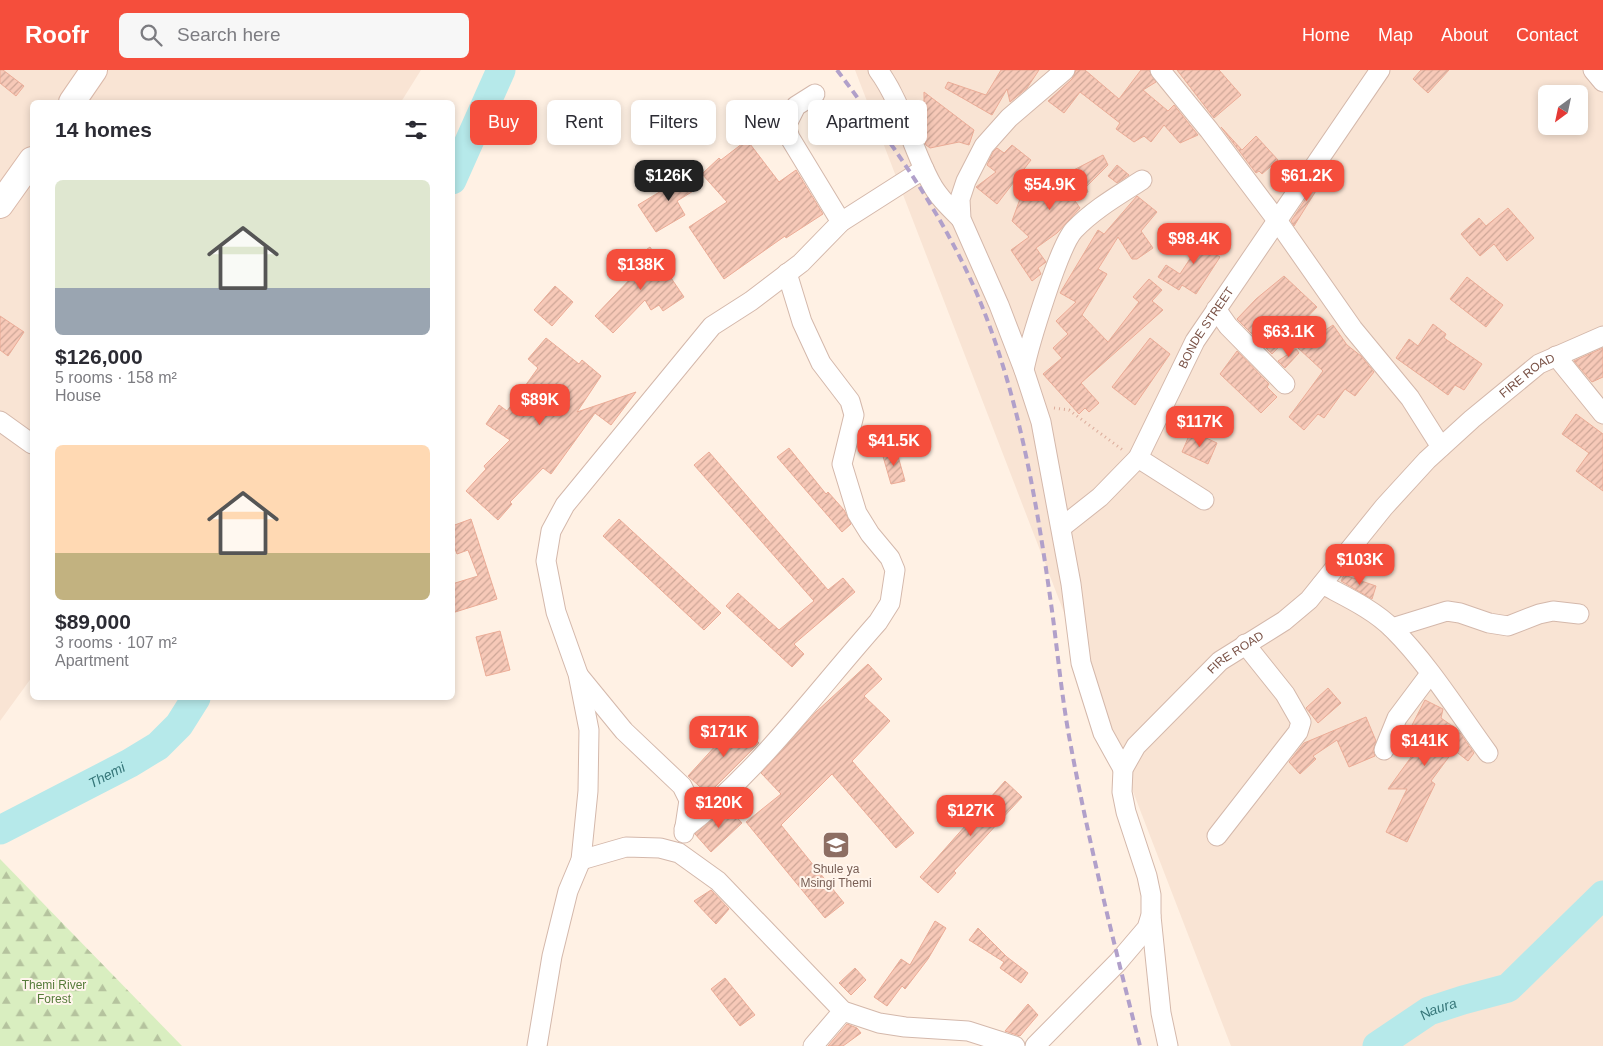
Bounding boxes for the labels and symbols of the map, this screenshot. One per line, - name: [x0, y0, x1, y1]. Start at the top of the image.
- north arrow: [1538, 85, 1588, 135]
- pin: $126K: [634, 160, 704, 202]
- pin: $61.2K: [1266, 160, 1348, 202]
- pin: $54.9K: [1009, 168, 1091, 211]
- pin: $98.4K: [1153, 222, 1235, 265]
- pin: $138K: [606, 248, 676, 291]
- street label: BONDE STREET: [1176, 284, 1237, 371]
- pin: $63.1K: [1248, 316, 1330, 358]
- street label: FIRE ROAD: [1497, 351, 1557, 401]
- pin: $89K: [510, 384, 570, 426]
- pin: $117K: [1165, 406, 1235, 448]
- pin: $41.5K: [853, 424, 935, 467]
- pin: $103K: [1325, 544, 1395, 586]
- street label: FIRE ROAD: [1204, 628, 1267, 677]
- pin: $171K: [689, 716, 759, 758]
- pin: $141K: [1390, 724, 1460, 767]
- water label: Themi: [86, 759, 128, 791]
- pin: $120K: [684, 786, 754, 829]
- pin: $127K: [936, 794, 1006, 837]
- school or university icon: Shule ya Msingi Themi: [821, 830, 851, 860]
- place label: Shule ya Msingi Themi: [800, 862, 872, 890]
- park label: Themi River Forest: [22, 978, 86, 1006]
- water label: Naura: [1416, 995, 1459, 1023]

